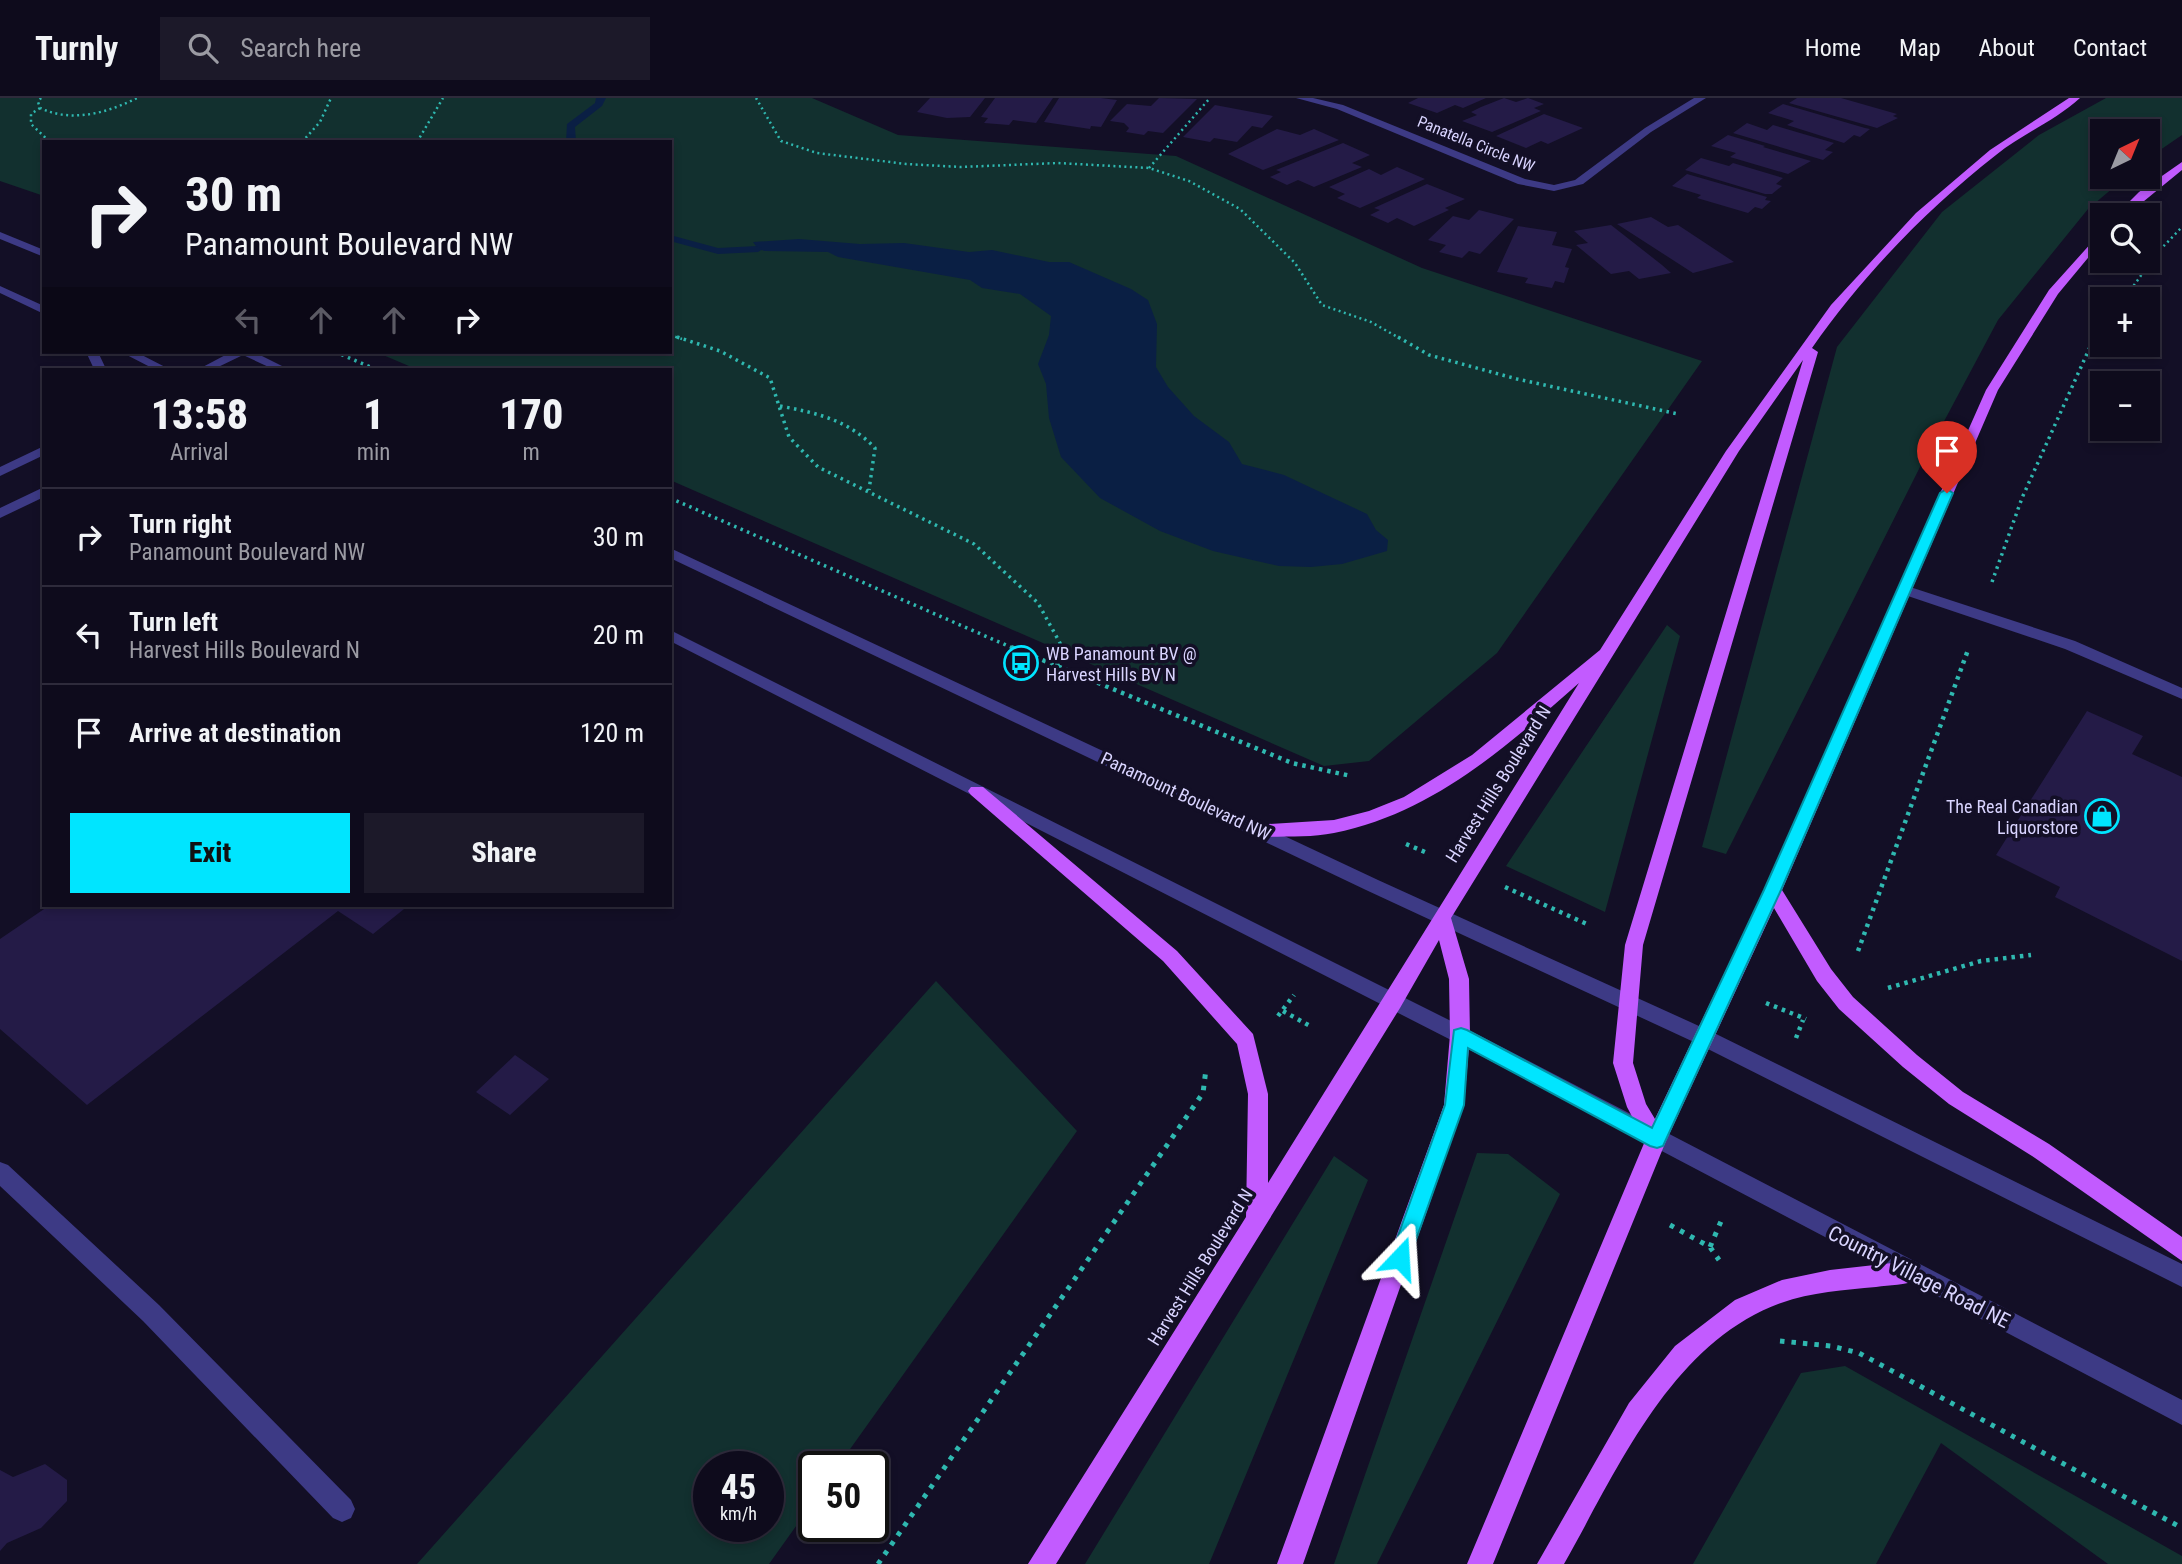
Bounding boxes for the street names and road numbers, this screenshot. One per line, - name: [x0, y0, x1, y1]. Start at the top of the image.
- street label: Panatella Circle NW: [1415, 112, 1537, 176]
- street label: Harvest Hills Boulevard N: [1441, 702, 1555, 866]
- street label: Panamount Boulevard NW: [1098, 747, 1274, 845]
- street label: Harvest Hills Boulevard N: [1143, 1185, 1257, 1349]
- street label: Country Village Road NE: [1824, 1221, 2014, 1333]

